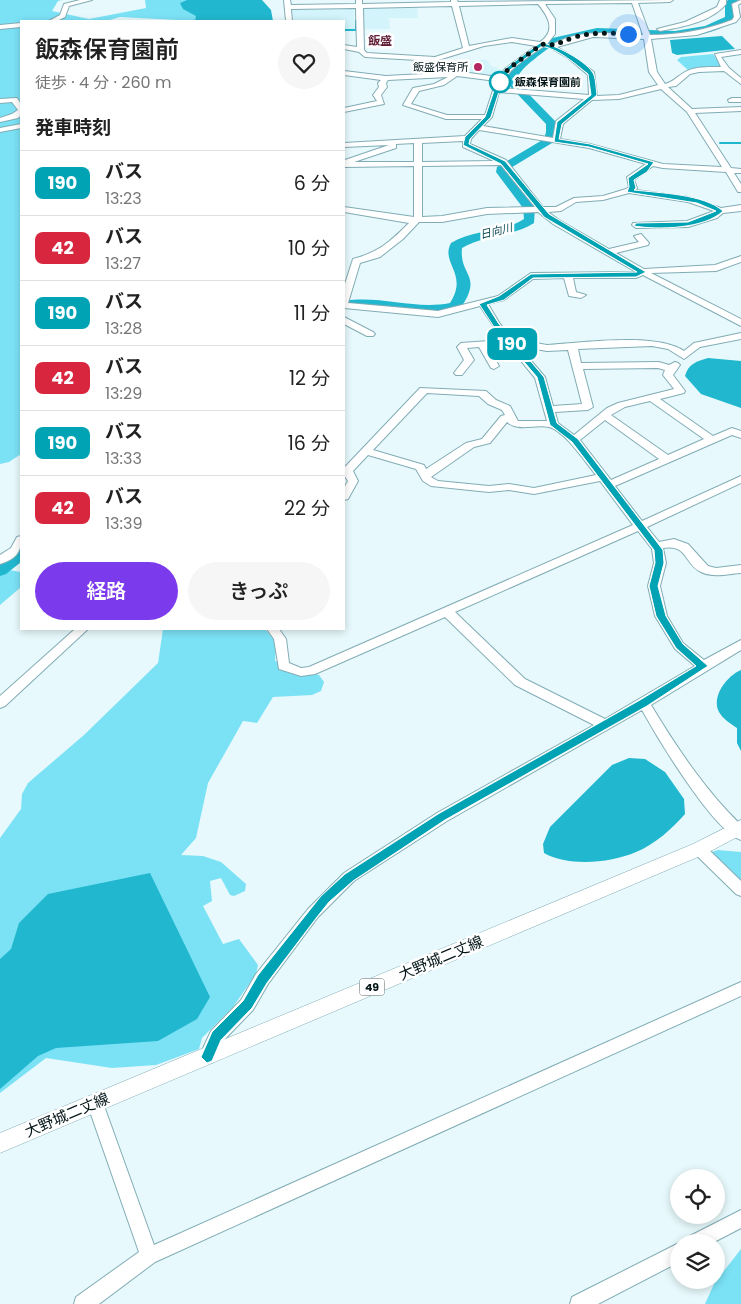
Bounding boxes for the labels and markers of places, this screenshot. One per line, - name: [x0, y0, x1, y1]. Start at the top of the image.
- place label: 飯盛保育所: [413, 59, 469, 75]
- marker: 飯盛保育所: [472, 61, 484, 73]
- marker: 飯森保育園前: [489, 71, 511, 93]
- place label: 飯森保育園前: [514, 74, 581, 90]

